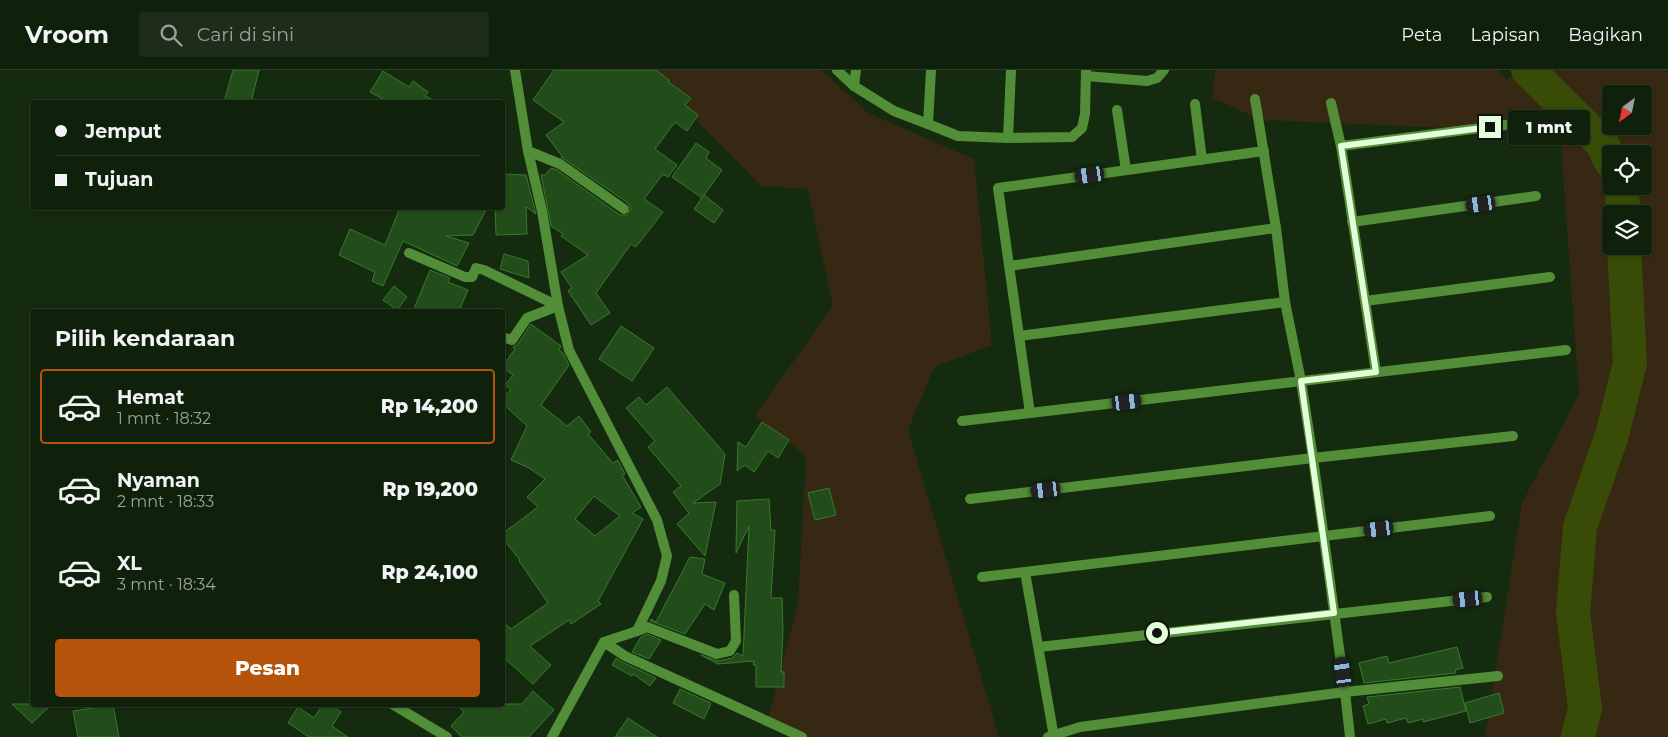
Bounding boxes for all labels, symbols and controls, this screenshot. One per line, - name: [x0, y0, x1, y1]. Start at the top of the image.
- search box: [139, 12, 489, 57]
- text: Vroom: [25, 20, 109, 49]
- icon: search: [157, 21, 185, 49]
- text: Cari di sini: [197, 23, 294, 46]
- text: Peta: [1401, 24, 1442, 46]
- text: Lapisan: [1470, 24, 1540, 46]
- text: Bagikan: [1568, 24, 1643, 46]
- north arrow: [1602, 85, 1652, 135]
- map controls: [1602, 85, 1652, 255]
- callout: 1 mnt: [1508, 110, 1590, 144]
- route end: [1479, 116, 1501, 138]
- text: 1 mnt: [1526, 118, 1572, 137]
- text: Jemput: [85, 120, 162, 143]
- button: locate: [1602, 145, 1652, 195]
- car: [1074, 165, 1105, 185]
- text: Tujuan: [85, 168, 153, 191]
- car: [1465, 194, 1496, 214]
- button: layers: [1602, 205, 1652, 255]
- text: Pilih kendaraan: [55, 325, 235, 352]
- icon: car: [57, 384, 102, 429]
- text: Hemat: [117, 386, 184, 409]
- car: [1111, 393, 1142, 411]
- text: Rp 14,200: [381, 395, 478, 418]
- text: 1 mnt · 18:32: [117, 409, 211, 428]
- icon: car: [57, 467, 102, 512]
- text: Nyaman: [117, 469, 200, 492]
- text: Rp 19,200: [382, 478, 478, 501]
- car: [1030, 481, 1061, 499]
- text: 2 mnt · 18:33: [117, 492, 214, 511]
- car: [1363, 520, 1394, 538]
- icon: car: [57, 550, 102, 595]
- text: XL: [117, 552, 142, 575]
- text: Rp 24,100: [381, 561, 478, 584]
- text: 3 mnt · 18:34: [117, 575, 216, 594]
- car: [1452, 590, 1483, 608]
- route start: [1146, 622, 1168, 644]
- button: Pesan: [55, 639, 480, 697]
- car: [1333, 656, 1352, 688]

